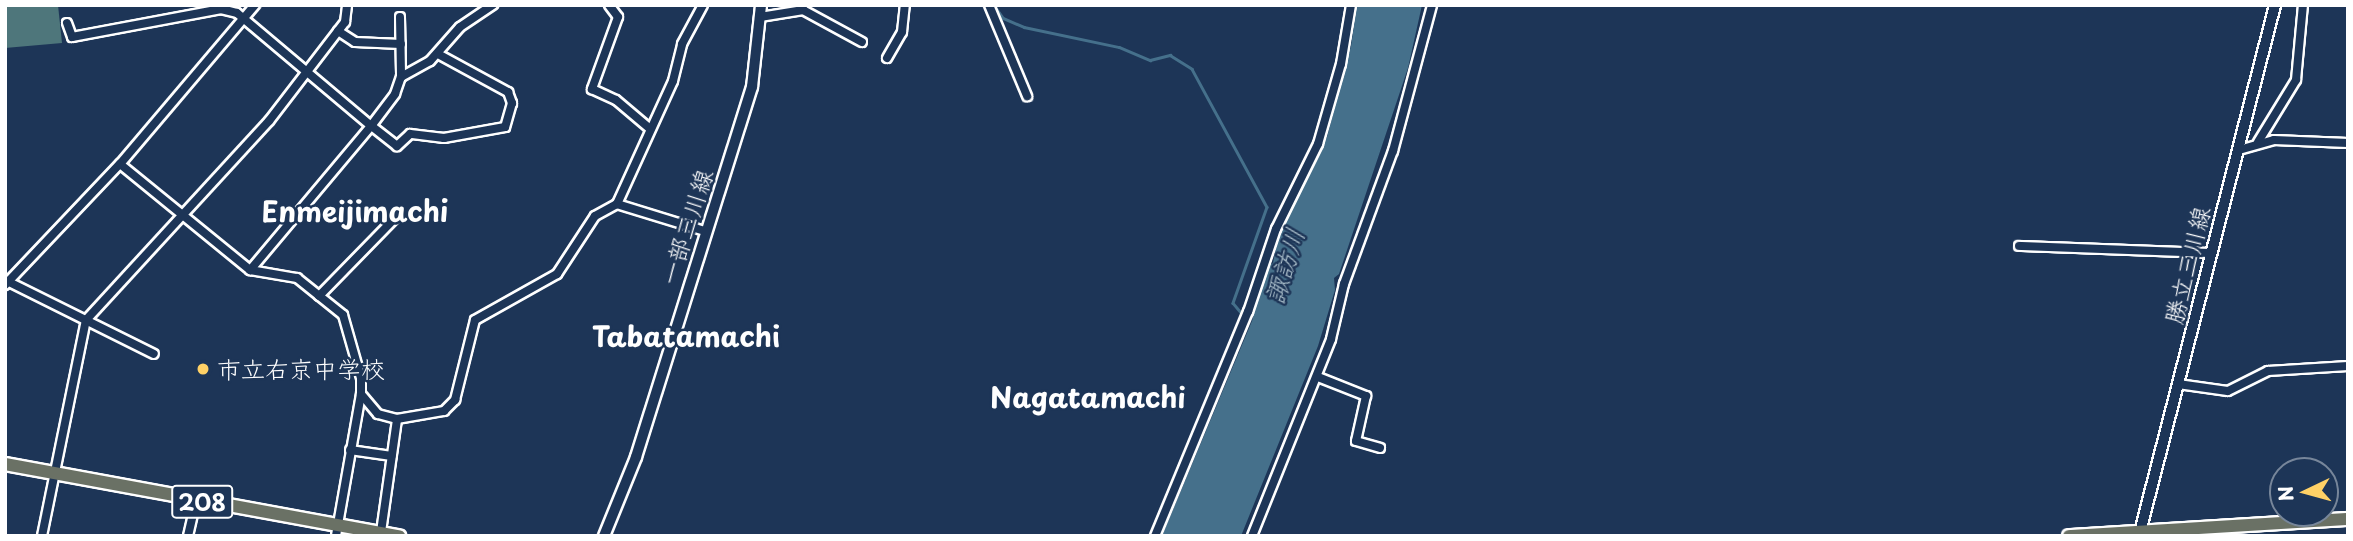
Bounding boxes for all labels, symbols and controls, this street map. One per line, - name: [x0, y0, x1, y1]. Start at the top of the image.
- street label: 一部三川線: [654, 165, 718, 289]
- district label: Enmeijimachi: [262, 194, 448, 228]
- street label: 勝立三川線: [2159, 203, 2215, 327]
- water label: 諏訪川: [1258, 224, 1310, 308]
- district label: Tabatamachi: [592, 319, 780, 353]
- place label: 市立右京中学校: [217, 355, 385, 383]
- marker: 市立右京中学校: [195, 361, 211, 377]
- district label: Nagatamachi: [990, 380, 1186, 414]
- north arrow: [2269, 457, 2339, 527]
- road number: 208: [170, 482, 234, 522]
- text: N: [2270, 485, 2300, 502]

